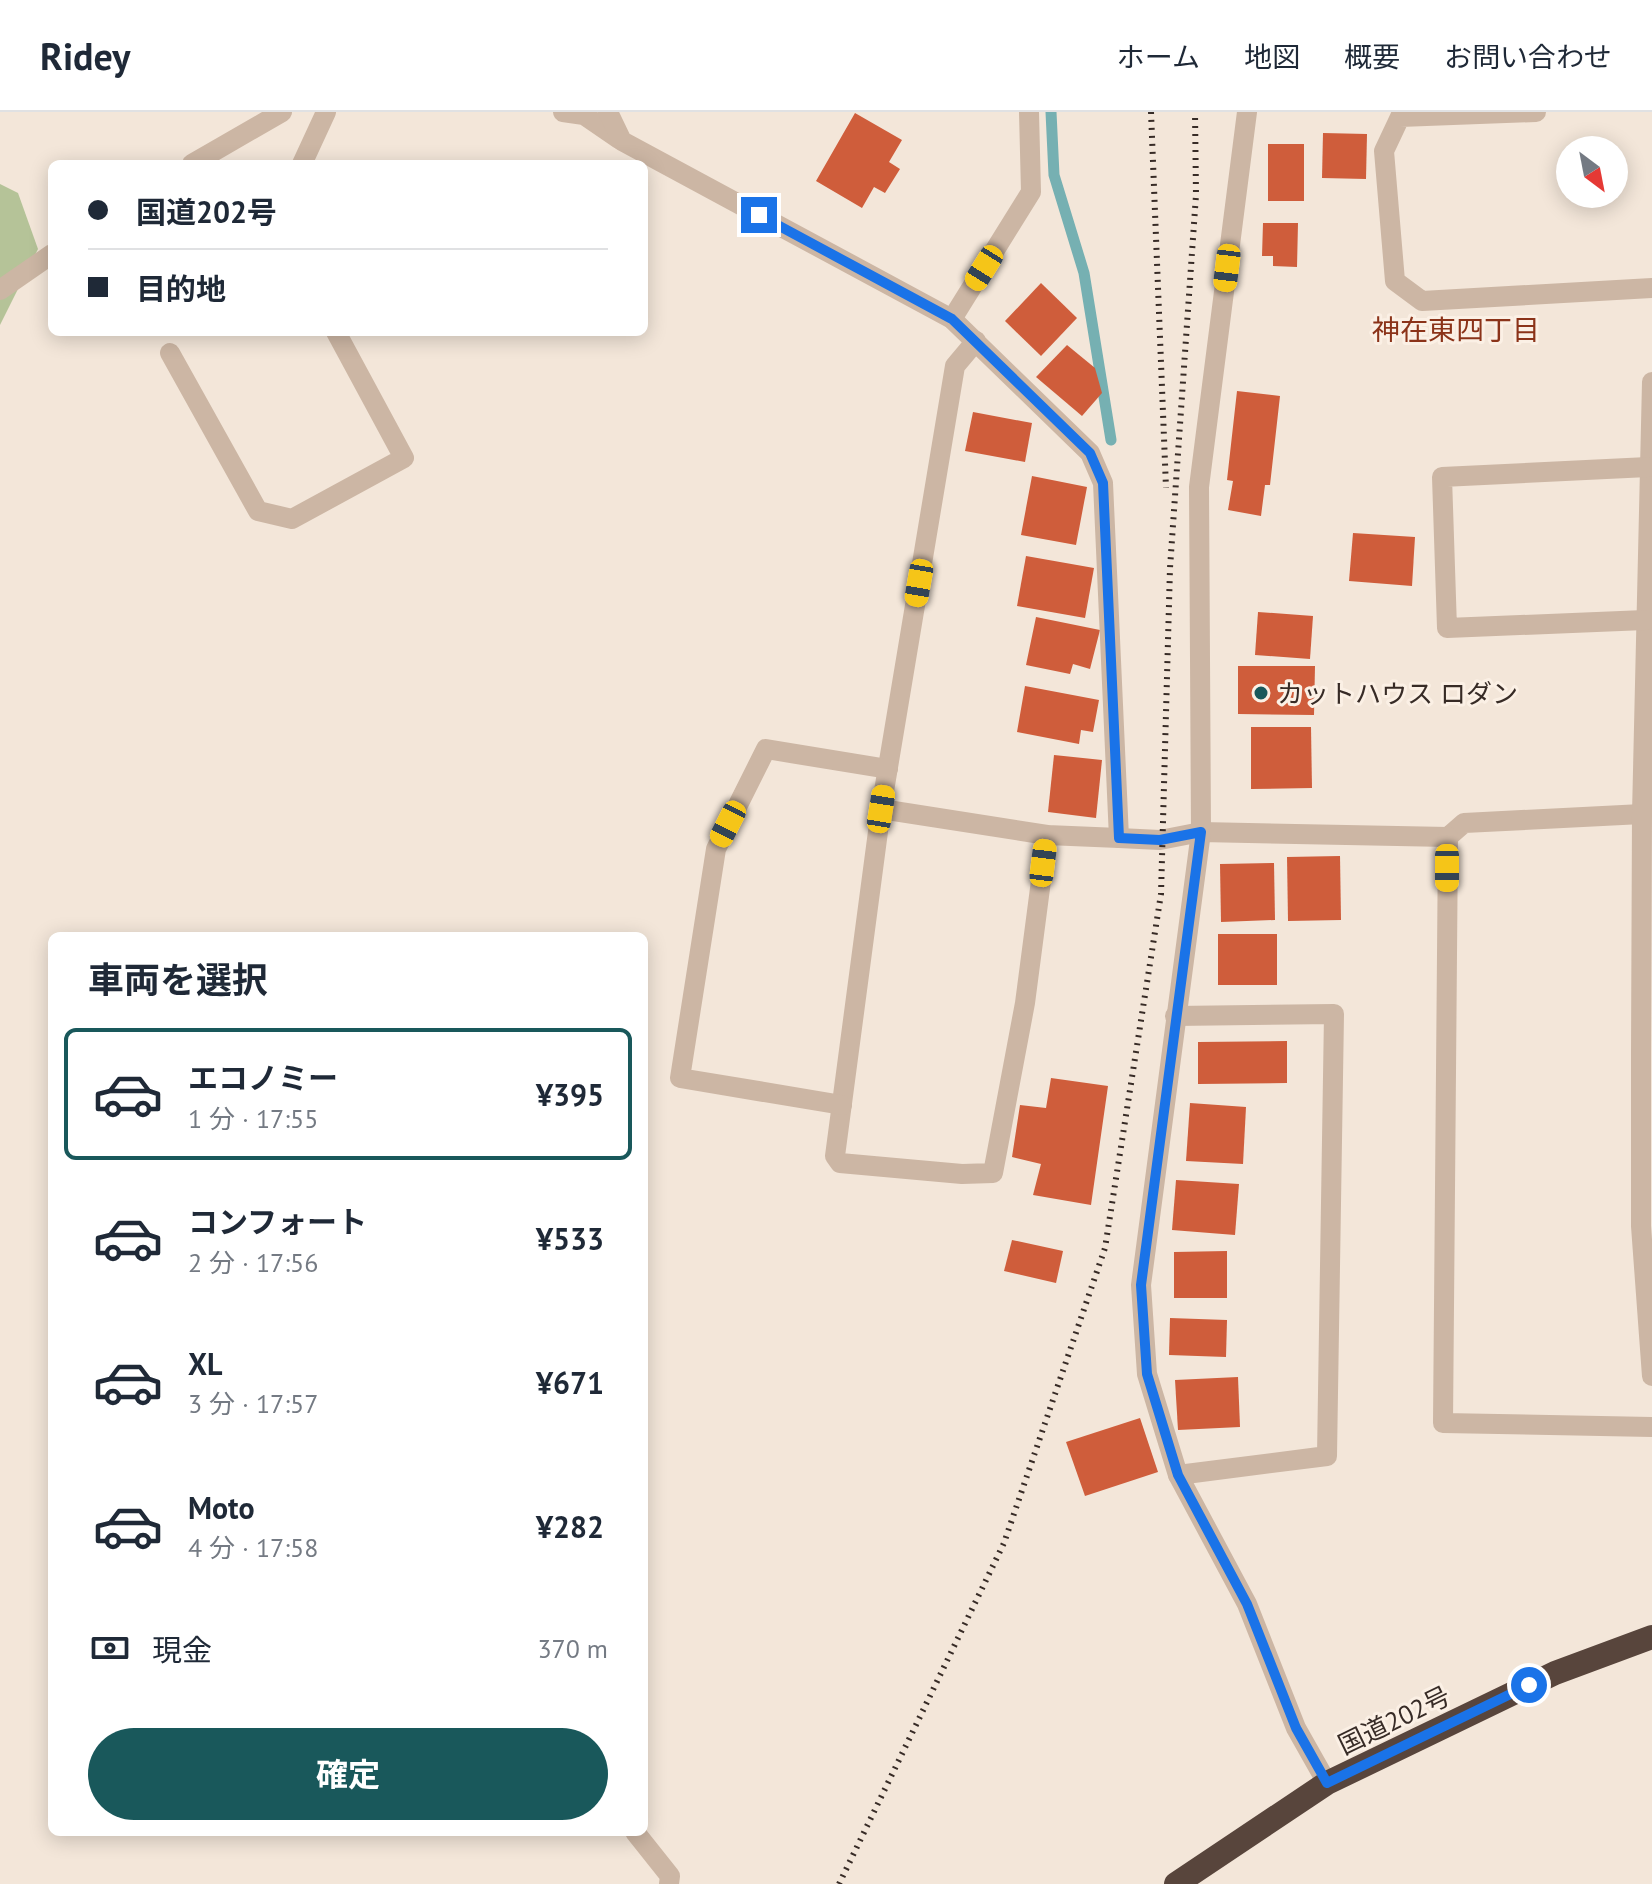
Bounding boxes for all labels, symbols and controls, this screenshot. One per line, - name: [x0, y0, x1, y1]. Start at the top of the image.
- text: Ridey: [40, 31, 131, 80]
- text: ホーム: [1117, 38, 1200, 75]
- text: 地図: [1244, 38, 1300, 75]
- text: 概要: [1344, 38, 1400, 75]
- text: お問い合わせ: [1444, 38, 1612, 75]
- north arrow: [1556, 136, 1628, 208]
- map controls: [1556, 136, 1628, 208]
- text: 国道202号: [136, 192, 277, 231]
- route end: [741, 197, 777, 233]
- car: [961, 241, 1007, 295]
- car: [1212, 243, 1242, 293]
- text: 目的地: [136, 269, 226, 308]
- district label: 神在東四丁目: [1372, 311, 1540, 348]
- car: [903, 557, 935, 609]
- place label: カットハウス ロダン: [1277, 677, 1518, 710]
- marker: カットハウス ロダン: [1252, 684, 1270, 702]
- car: [865, 783, 897, 835]
- car: [706, 797, 750, 851]
- car: [1028, 838, 1058, 888]
- car: [1435, 844, 1459, 892]
- text: 車両を選択: [88, 956, 268, 1003]
- icon: car: [92, 1058, 164, 1130]
- text: エコノミー: [188, 1058, 338, 1097]
- text: ¥395: [536, 1075, 604, 1114]
- text: 1 分 · 17:55: [188, 1102, 318, 1135]
- icon: car: [92, 1202, 164, 1274]
- text: コンフォート: [188, 1202, 367, 1241]
- text: ¥533: [536, 1219, 604, 1258]
- text: 2 分 · 17:56: [188, 1246, 318, 1279]
- text: XL: [188, 1344, 222, 1383]
- icon: car: [92, 1346, 164, 1418]
- text: ¥671: [536, 1363, 604, 1402]
- text: 3 分 · 17:57: [188, 1387, 318, 1420]
- text: Moto: [188, 1488, 255, 1527]
- icon: car: [92, 1490, 164, 1562]
- text: ¥282: [536, 1507, 604, 1546]
- text: 4 分 · 17:58: [188, 1531, 318, 1564]
- icon: cash: [88, 1626, 132, 1670]
- text: 現金: [152, 1630, 212, 1669]
- text: 370 m: [537, 1632, 608, 1665]
- route start: [1511, 1667, 1547, 1703]
- street label: 国道202号: [1333, 1679, 1455, 1761]
- button: 確定: [88, 1728, 608, 1820]

